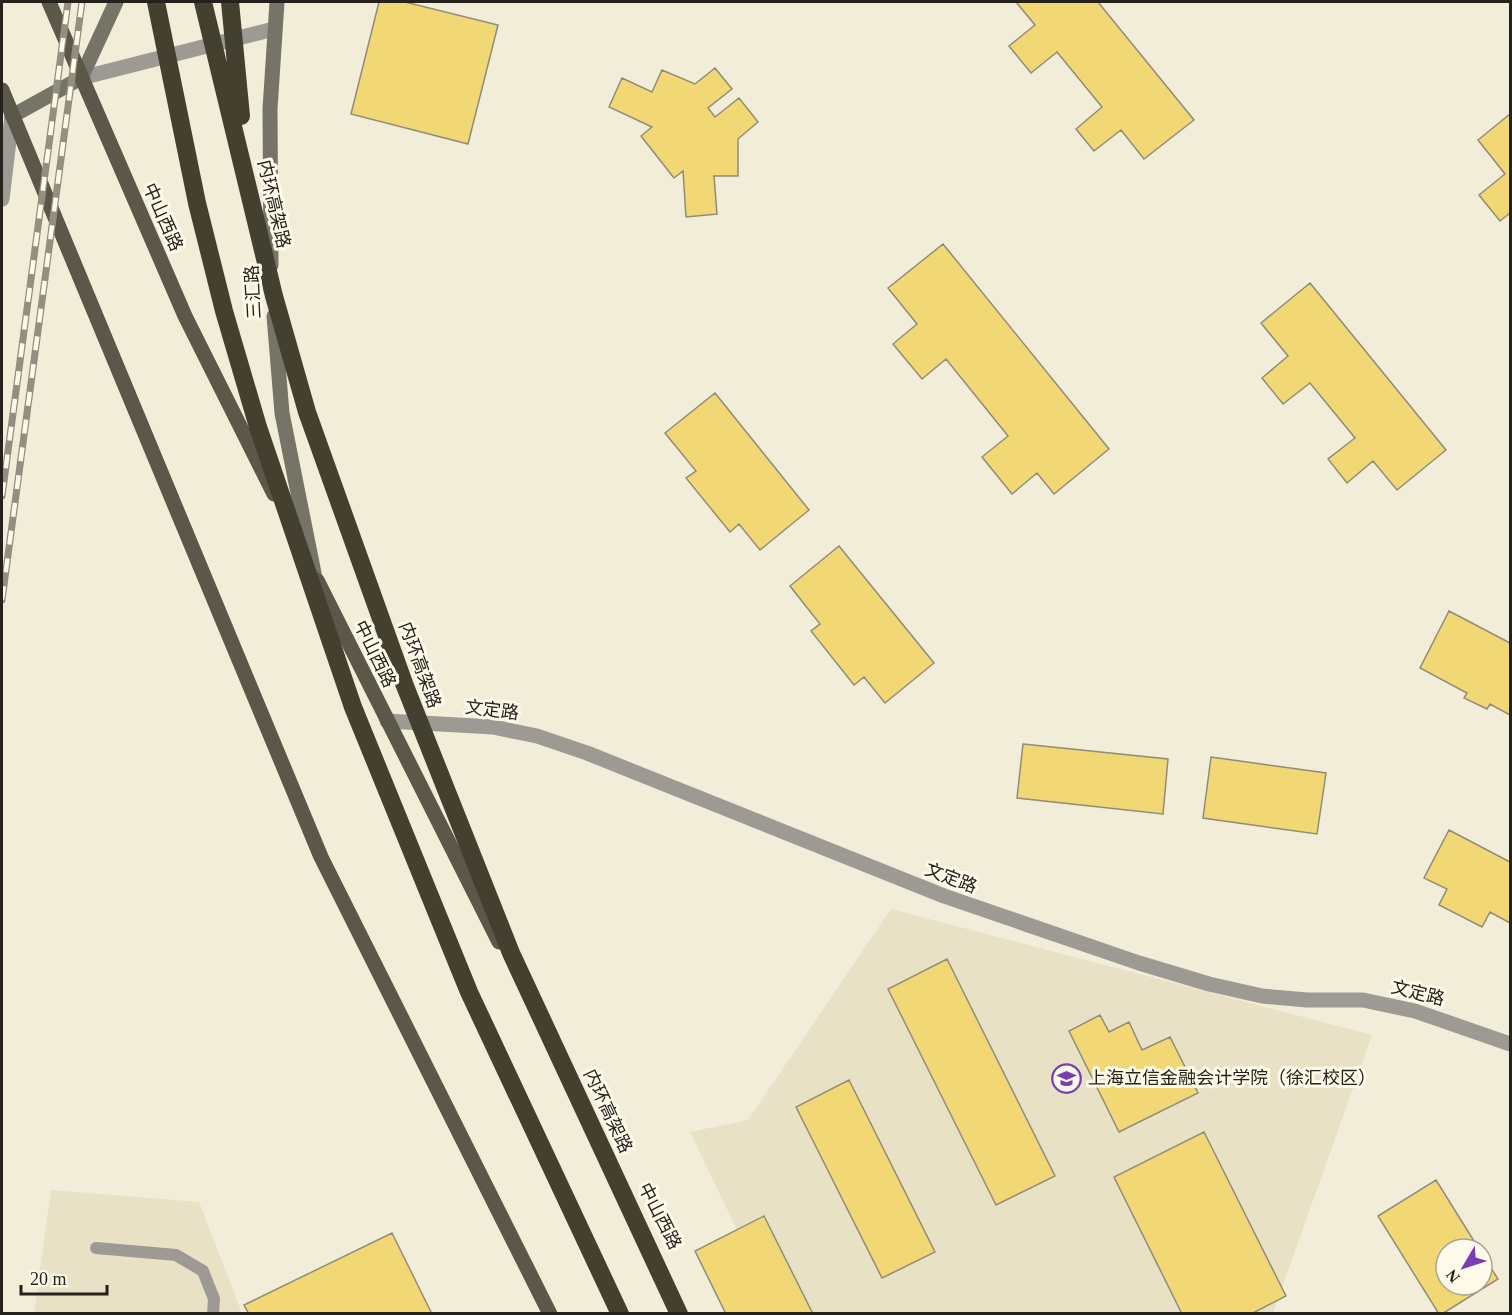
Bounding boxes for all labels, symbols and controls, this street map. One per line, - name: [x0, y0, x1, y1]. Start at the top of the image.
- street label: 内环高架路: [254, 158, 294, 250]
- street label: 中山西路: [139, 180, 187, 254]
- street label: 三汇路: [242, 265, 264, 319]
- street label: 中山西路: [350, 617, 400, 691]
- street label: 内环高架路: [395, 619, 445, 711]
- street label: 文定路: [464, 697, 520, 723]
- street label: 文定路: [922, 859, 980, 897]
- street label: 文定路: [1389, 977, 1447, 1009]
- school or university icon: 上海立信金融会计学院（徐汇校区）: [1051, 1062, 1083, 1094]
- street label: 内环高架路: [580, 1066, 636, 1156]
- place label: 上海立信金融会计学院（徐汇校区）: [1088, 1068, 1376, 1088]
- street label: 中山西路: [635, 1179, 685, 1253]
- north arrow: [1434, 1237, 1494, 1297]
- scale bar: [21, 1258, 106, 1296]
- text: N: [1442, 1266, 1463, 1286]
- text: 20 m: [30, 1269, 67, 1289]

